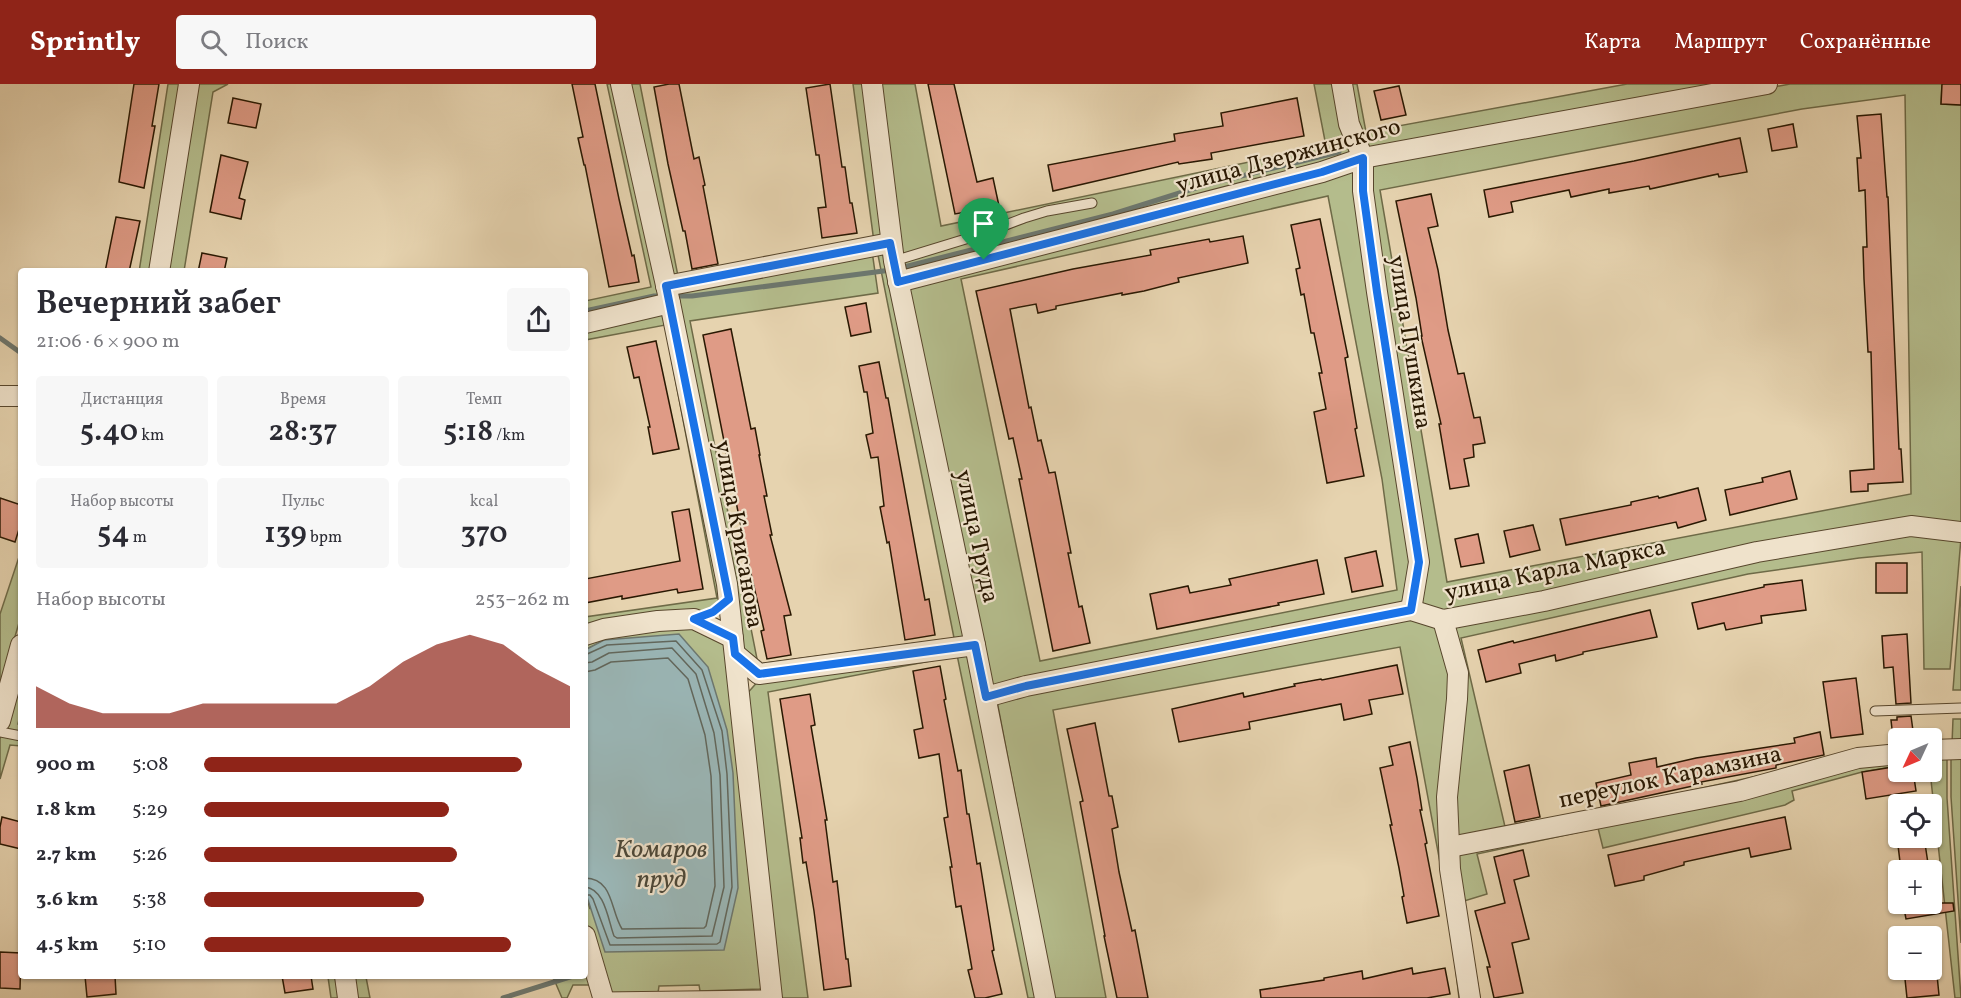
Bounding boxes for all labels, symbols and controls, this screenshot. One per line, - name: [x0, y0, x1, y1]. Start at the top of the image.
- search box: [176, 15, 596, 69]
- text: Sprintly: [30, 23, 140, 62]
- icon: search: [197, 26, 230, 59]
- text: Поиск: [245, 27, 308, 58]
- text: Карта: [1584, 28, 1641, 57]
- text: Маршрут: [1674, 28, 1767, 57]
- text: Сохранённые: [1800, 28, 1931, 57]
- street label: улица Дзержинского: [1172, 111, 1405, 203]
- pin: [958, 198, 1009, 260]
- icon: arrive: [967, 207, 1000, 240]
- street label: улица Пушкина: [1378, 253, 1440, 432]
- text: Вечерний забег: [36, 282, 281, 328]
- button: share: [507, 288, 570, 351]
- text: 21:06 · 6 × 900 m: [36, 328, 180, 356]
- text: Дистанция: [81, 389, 163, 411]
- text: Время: [280, 389, 326, 411]
- text: Темп: [466, 389, 502, 411]
- text: 5.40: [80, 411, 138, 453]
- text: 28:37: [268, 411, 338, 453]
- text: 5:18: [443, 411, 493, 453]
- text: km: [138, 425, 164, 447]
- text: /km: [493, 425, 525, 447]
- street label: улица Крисанова: [705, 438, 771, 631]
- street label: улица Труда: [945, 467, 1007, 606]
- text: Набор высоты: [70, 491, 174, 513]
- text: Пульс: [281, 491, 325, 513]
- text: kcal: [470, 491, 498, 513]
- text: 54: [97, 513, 130, 555]
- text: 139: [264, 513, 307, 555]
- text: 370: [461, 513, 507, 555]
- text: m: [130, 527, 147, 549]
- text: bpm: [307, 527, 342, 549]
- street label: улица Карла Маркса: [1442, 531, 1669, 611]
- text: Набор высоты: [36, 586, 166, 614]
- text: 253–262 m: [475, 586, 570, 614]
- north arrow: [1888, 728, 1942, 782]
- map controls: [1888, 728, 1942, 980]
- street label: переулок Карамзина: [1556, 738, 1785, 818]
- text: 900 m: [36, 751, 95, 779]
- text: 5:08: [132, 751, 169, 779]
- button: locate: [1888, 794, 1942, 848]
- text: 1.8 km: [36, 796, 96, 824]
- text: 5:29: [132, 796, 167, 824]
- water label: Комаров пруд: [615, 832, 707, 898]
- text: 2.7 km: [36, 841, 97, 869]
- text: 5:26: [132, 841, 167, 869]
- button: +: [1888, 860, 1942, 914]
- text: 3.6 km: [36, 886, 98, 914]
- text: 5:38: [132, 886, 167, 914]
- button: −: [1888, 926, 1942, 980]
- text: 4.5 km: [36, 931, 99, 959]
- text: 5:10: [132, 931, 166, 959]

